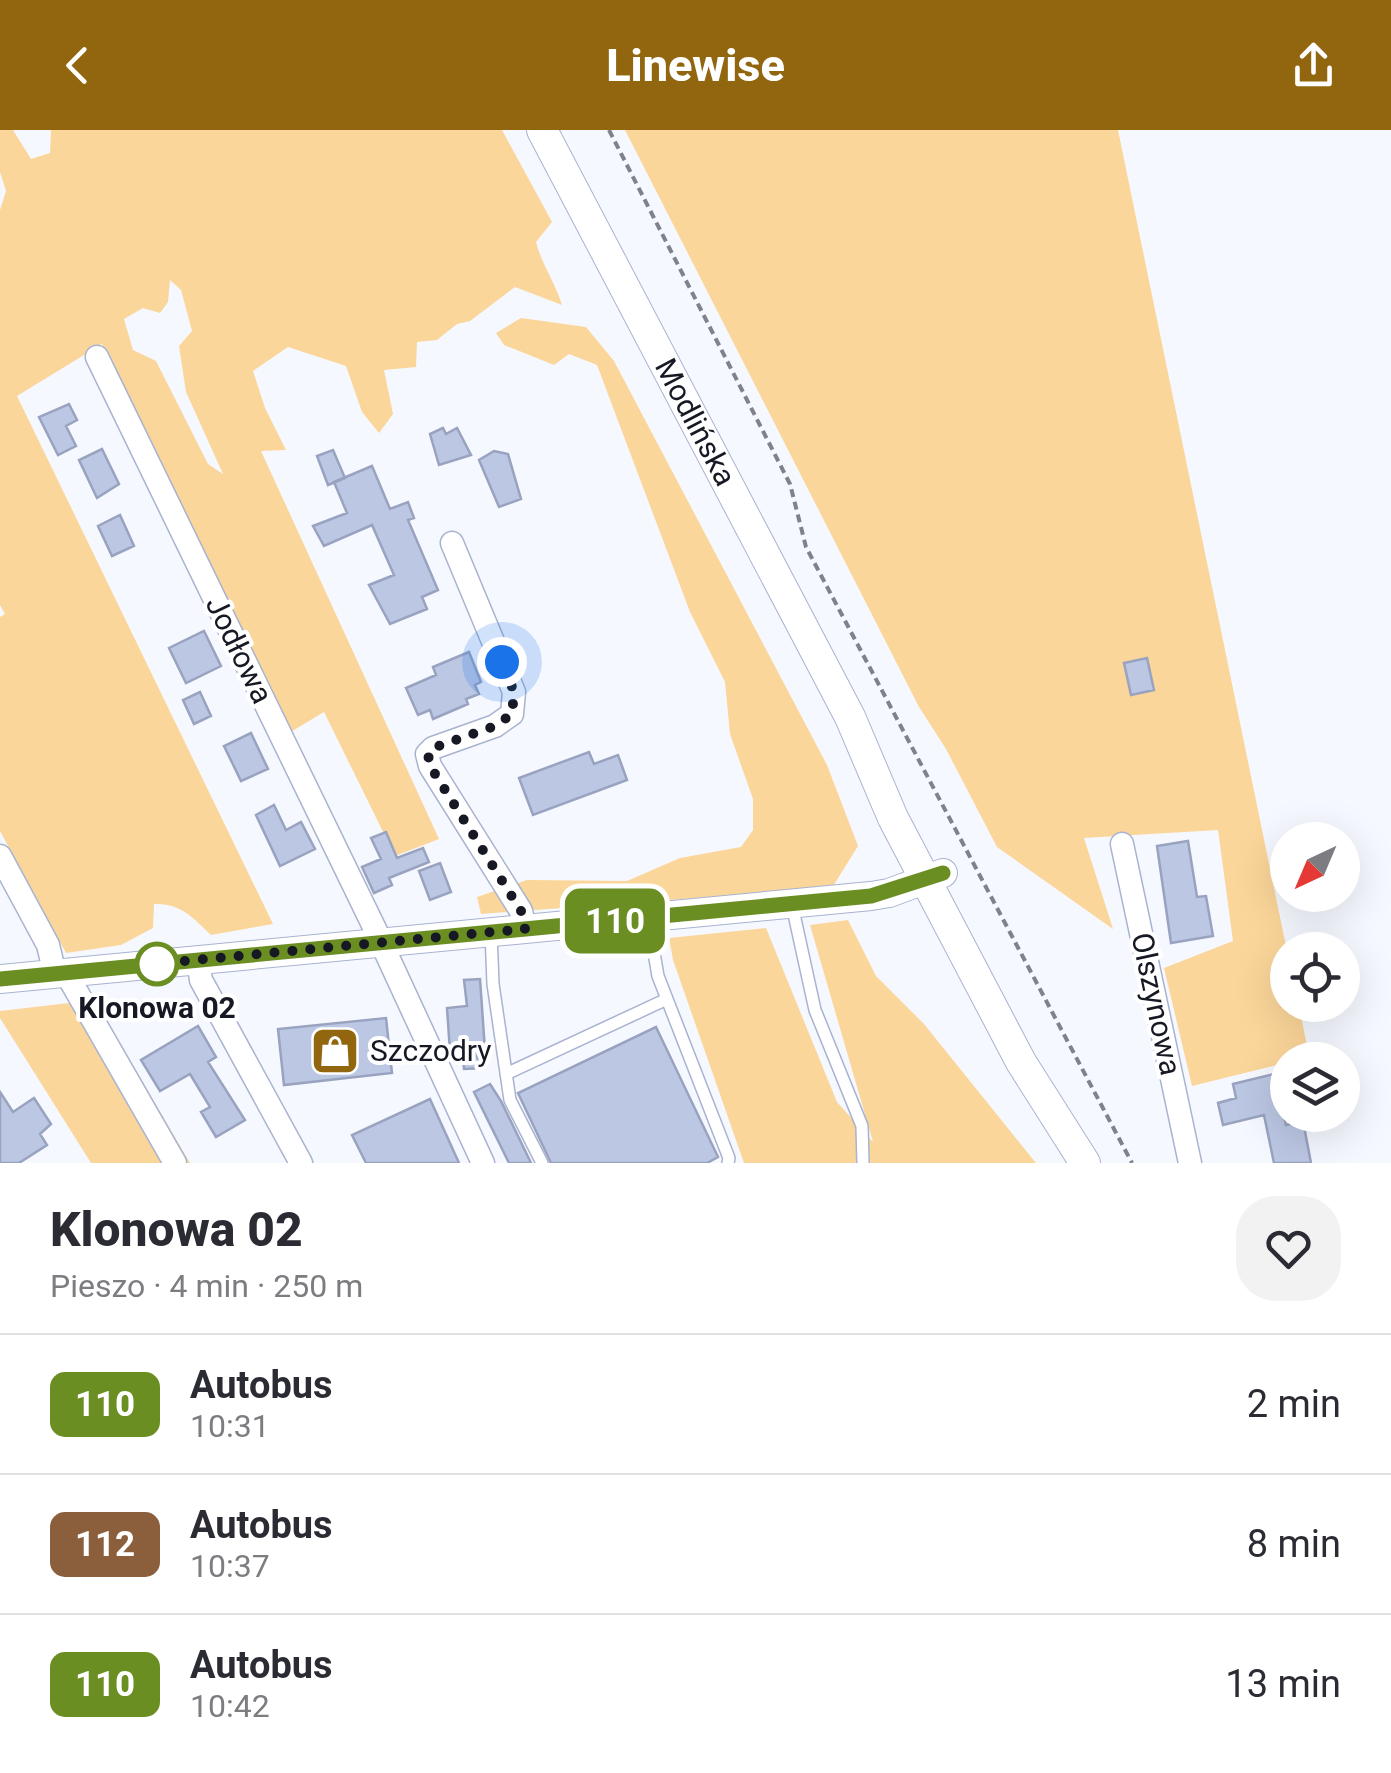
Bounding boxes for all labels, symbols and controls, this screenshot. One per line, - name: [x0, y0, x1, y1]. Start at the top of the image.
- icon: back: [50, 38, 105, 93]
- icon: share: [1286, 38, 1341, 93]
- text: Linewise: [606, 39, 785, 92]
- street label: Modlińska: [648, 353, 743, 491]
- street label: Jodłowa: [199, 591, 280, 709]
- your location: [477, 637, 527, 687]
- north arrow: [1270, 822, 1360, 912]
- map controls: [1270, 822, 1360, 1132]
- line badge: 110: [558, 888, 672, 954]
- text: 110: [585, 901, 645, 942]
- street label: Olszynowa: [1124, 929, 1189, 1078]
- button: locate: [1270, 932, 1360, 1022]
- marker: Klonowa 02: [136, 943, 178, 985]
- place label: Klonowa 02: [78, 990, 236, 1025]
- shop icon: Szczodry: [309, 1025, 361, 1077]
- place label: Szczodry: [370, 1033, 491, 1068]
- button: layers: [1270, 1042, 1360, 1132]
- button: heart: [1236, 1196, 1341, 1301]
- text: Klonowa 02: [50, 1201, 303, 1258]
- text: Pieszo · 4 min · 250 m: [50, 1267, 363, 1305]
- text: Autobus: [190, 1363, 333, 1407]
- text: 2 min: [1247, 1382, 1341, 1426]
- text: 110: [75, 1384, 135, 1425]
- text: 10:31: [190, 1407, 270, 1445]
- text: Autobus: [190, 1503, 333, 1547]
- text: 8 min: [1247, 1522, 1341, 1566]
- text: 112: [75, 1524, 135, 1565]
- text: 10:37: [190, 1547, 270, 1585]
- text: Autobus: [190, 1643, 333, 1687]
- text: 13 min: [1225, 1662, 1341, 1706]
- text: 110: [75, 1664, 135, 1705]
- text: 10:42: [190, 1687, 270, 1725]

